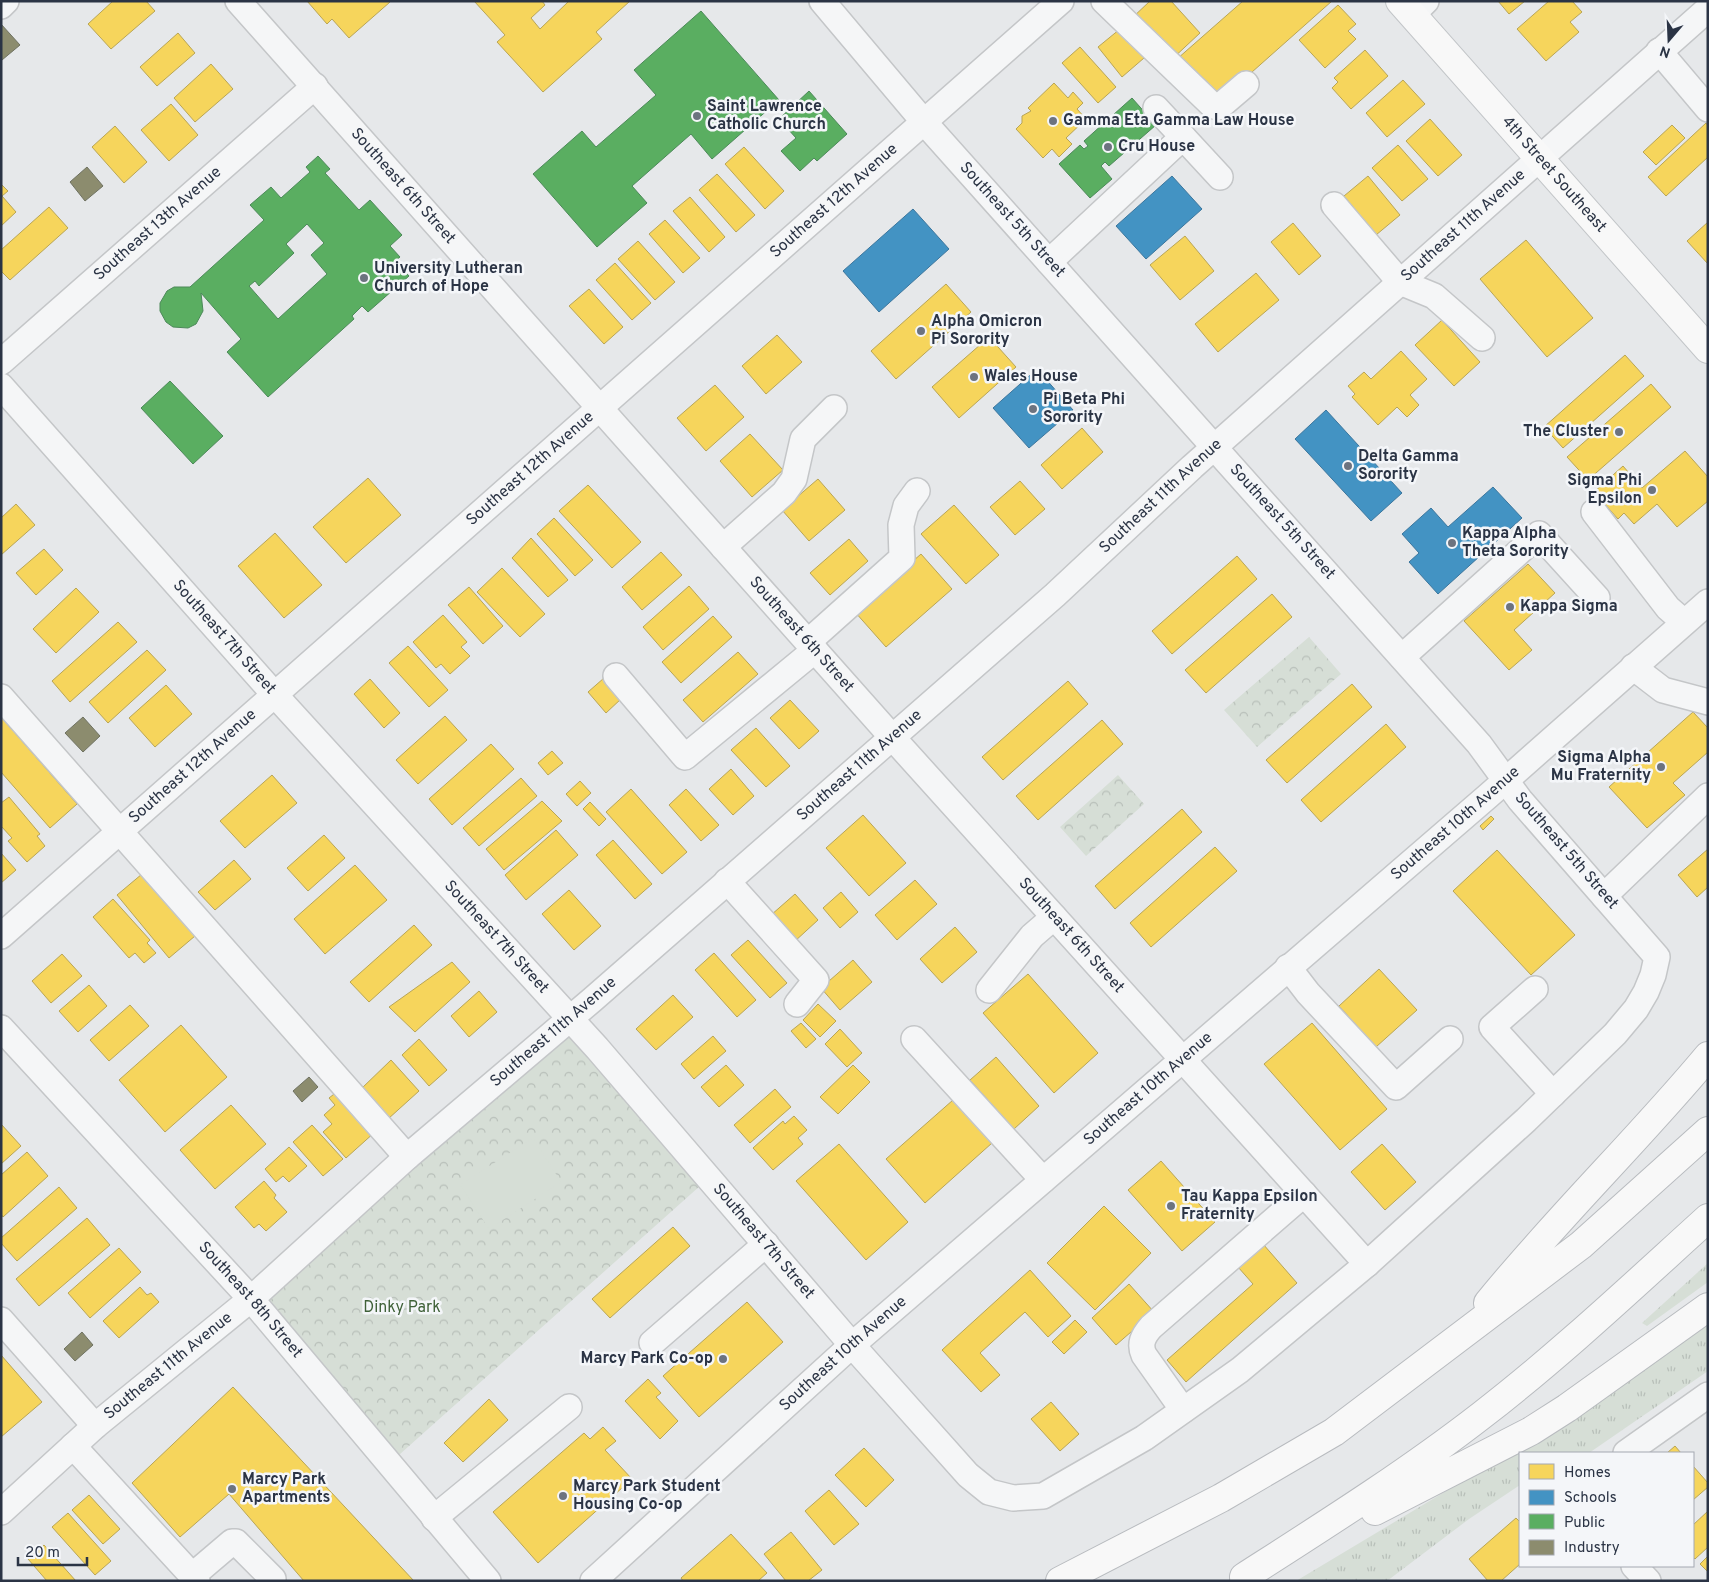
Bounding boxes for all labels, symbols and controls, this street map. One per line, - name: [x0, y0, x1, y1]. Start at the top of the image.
- north arrow: [1644, 15, 1694, 65]
- text: N: [1658, 41, 1673, 61]
- place label: Saint Lawrence Catholic Church: [707, 97, 826, 135]
- marker: Saint Lawrence Catholic Church: [691, 110, 703, 122]
- place label: Gamma Eta Gamma Law House: [1063, 111, 1295, 131]
- street label: 4th Street Southeast: [1497, 112, 1611, 237]
- marker: Gamma Eta Gamma Law House: [1047, 115, 1059, 127]
- street label: Southeast 6th Street: [346, 124, 460, 249]
- place label: Cru House: [1118, 137, 1195, 157]
- street label: Southeast 12th Avenue: [766, 139, 902, 263]
- marker: Cru House: [1102, 141, 1114, 153]
- street label: Southeast 5th Street: [955, 158, 1069, 282]
- street label: Southeast 13th Avenue: [90, 163, 226, 285]
- street label: Southeast 11th Avenue: [1397, 165, 1530, 286]
- place label: University Lutheran Church of Hope: [374, 259, 523, 297]
- marker: University Lutheran Church of Hope: [358, 272, 370, 284]
- place label: Alpha Omicron Pi Sorority: [931, 312, 1042, 350]
- marker: Alpha Omicron Pi Sorority: [915, 325, 927, 337]
- place label: Wales House: [984, 367, 1078, 387]
- marker: Wales House: [968, 371, 980, 383]
- place label: Pi Beta Phi Sorority: [1043, 390, 1125, 428]
- marker: Pi Beta Phi Sorority: [1027, 403, 1039, 415]
- street label: Southeast 12th Avenue: [463, 407, 598, 531]
- place label: The Cluster: [1523, 422, 1609, 442]
- marker: The Cluster: [1613, 426, 1625, 438]
- street label: Southeast 11th Avenue: [1096, 435, 1226, 558]
- place label: Delta Gamma Sorority: [1358, 447, 1459, 485]
- street label: Southeast 5th Street: [1225, 460, 1339, 584]
- marker: Delta Gamma Sorority: [1342, 460, 1354, 472]
- place label: Sigma Phi Epsilon: [1567, 471, 1642, 509]
- marker: Sigma Phi Epsilon: [1646, 484, 1658, 496]
- place label: Kappa Alpha Theta Sorority: [1462, 524, 1569, 562]
- marker: Kappa Alpha Theta Sorority: [1446, 537, 1458, 549]
- street label: Southeast 6th Street: [744, 573, 858, 697]
- street label: Southeast 7th Street: [168, 576, 280, 699]
- place label: Kappa Sigma: [1520, 597, 1618, 617]
- marker: Kappa Sigma: [1504, 601, 1516, 613]
- street label: Southeast 12th Avenue: [125, 705, 261, 828]
- street label: Southeast 11th Avenue: [793, 706, 927, 826]
- place label: Sigma Alpha Mu Fraternity: [1551, 748, 1651, 786]
- marker: Sigma Alpha Mu Fraternity: [1655, 761, 1667, 773]
- street label: Southeast 10th Avenue: [1387, 762, 1524, 885]
- street label: Southeast 5th Street: [1510, 788, 1622, 914]
- street label: Southeast 6th Street: [1014, 874, 1128, 998]
- street label: Southeast 7th Street: [439, 877, 553, 998]
- street label: Southeast 11th Avenue: [486, 973, 621, 1092]
- street label: Southeast 10th Avenue: [1080, 1028, 1217, 1150]
- street label: Southeast 7th Street: [708, 1180, 818, 1304]
- place label: Tau Kappa Epsilon Fraternity: [1181, 1187, 1318, 1225]
- marker: Tau Kappa Epsilon Fraternity: [1165, 1200, 1177, 1212]
- street label: Southeast 8th Street: [194, 1238, 307, 1363]
- street label: Southeast 10th Avenue: [775, 1292, 911, 1416]
- park label: Dinky Park: [363, 1298, 441, 1318]
- street label: Southeast 11th Avenue: [100, 1308, 237, 1424]
- place label: Marcy Park Co-op: [581, 1349, 713, 1369]
- marker: Marcy Park Co-op: [717, 1353, 729, 1365]
- legend: [1519, 1452, 1694, 1567]
- text: Homes: [1564, 1464, 1611, 1483]
- place label: Marcy Park Apartments: [242, 1470, 331, 1508]
- place label: Marcy Park Student Housing Co-op: [573, 1477, 720, 1515]
- marker: Marcy Park Apartments: [226, 1483, 238, 1495]
- text: Schools: [1564, 1489, 1617, 1508]
- marker: Marcy Park Student Housing Co-op: [557, 1490, 569, 1502]
- text: Public: [1564, 1514, 1605, 1533]
- scale bar: [18, 1534, 86, 1566]
- text: Industry: [1564, 1539, 1620, 1558]
- text: 20 m: [25, 1544, 60, 1563]

